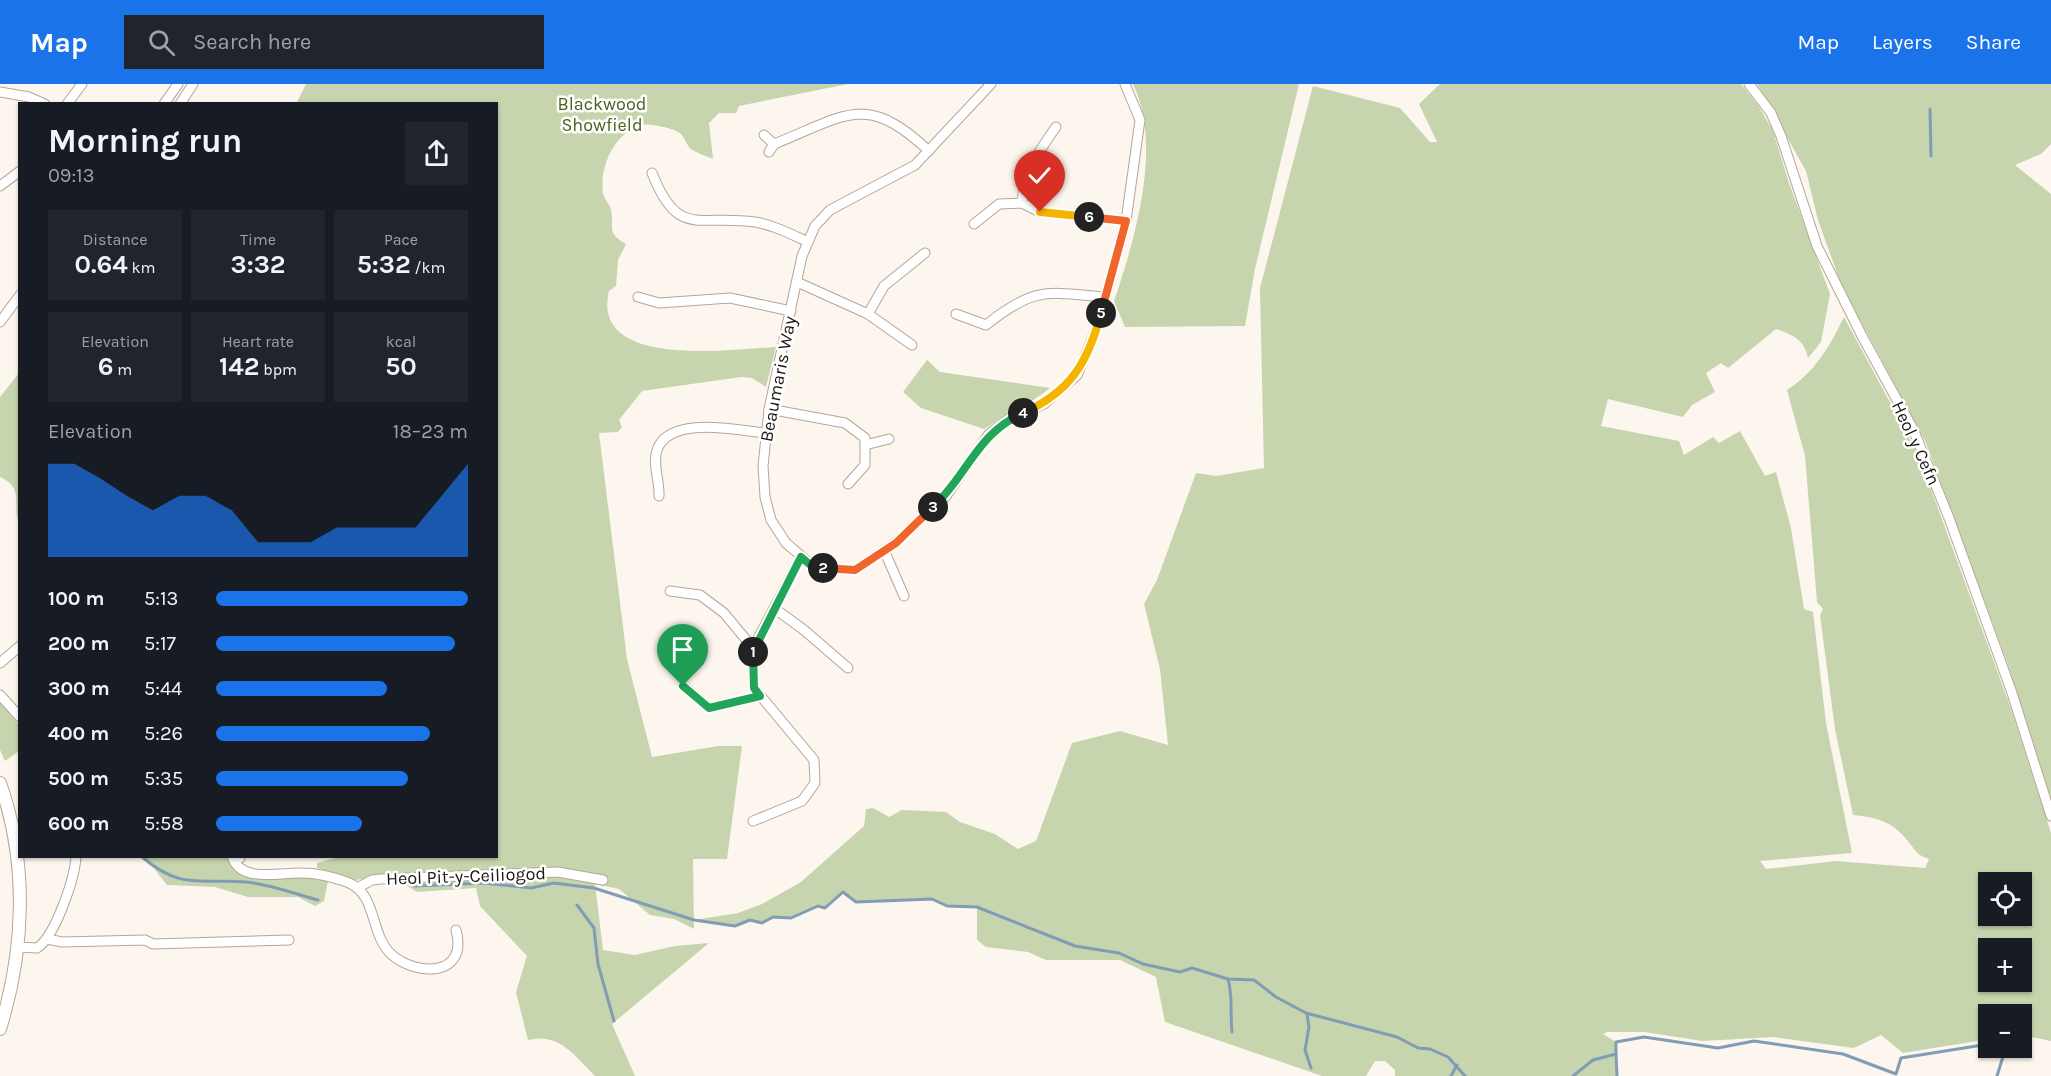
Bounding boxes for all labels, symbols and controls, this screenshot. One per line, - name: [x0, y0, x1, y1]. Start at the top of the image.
- search box: [124, 15, 544, 69]
- text: Map: [30, 26, 88, 59]
- icon: search: [145, 26, 178, 59]
- text: Search here: [193, 29, 311, 55]
- text: Map: [1797, 30, 1839, 54]
- text: Layers: [1872, 30, 1933, 54]
- text: Share: [1966, 30, 2021, 54]
- park label: Blackwood Showfield: [558, 93, 646, 136]
- text: Morning run: [48, 122, 242, 160]
- button: share: [405, 122, 468, 185]
- pin: [1014, 150, 1065, 212]
- icon: check: [1023, 159, 1056, 192]
- text: 09:13: [48, 164, 95, 187]
- pin: 6: [1074, 202, 1104, 232]
- text: 6: [1084, 207, 1094, 226]
- text: Distance: [83, 230, 147, 249]
- text: Time: [240, 230, 276, 249]
- text: Pace: [384, 230, 418, 249]
- text: 0.64: [74, 249, 128, 280]
- text: 3:32: [230, 249, 286, 280]
- text: 5:32: [357, 249, 411, 280]
- text: km: [128, 258, 156, 277]
- text: /km: [411, 258, 445, 277]
- pin: 5: [1086, 298, 1116, 328]
- text: 5: [1096, 303, 1106, 322]
- street label: Beaumaris Way: [755, 314, 801, 444]
- text: Elevation: [81, 332, 149, 351]
- text: Heart rate: [222, 332, 294, 351]
- text: kcal: [386, 332, 416, 351]
- text: 6: [98, 351, 114, 382]
- text: 142: [219, 351, 259, 382]
- text: 50: [385, 351, 417, 382]
- text: m: [114, 360, 132, 379]
- text: bpm: [259, 360, 297, 379]
- street label: Heol y Cefn: [1887, 397, 1945, 489]
- pin: 4: [1008, 398, 1038, 428]
- text: 4: [1018, 403, 1028, 422]
- text: Elevation: [48, 420, 133, 443]
- text: 18–23 m: [393, 420, 468, 443]
- pin: 3: [918, 492, 948, 522]
- text: 3: [928, 497, 938, 516]
- pin: 2: [808, 553, 838, 583]
- text: 2: [818, 558, 828, 577]
- text: 100 m: [48, 587, 104, 610]
- text: 5:13: [144, 587, 178, 610]
- pin: [657, 624, 708, 686]
- text: 200 m: [48, 632, 109, 655]
- text: 5:17: [144, 632, 176, 655]
- icon: arrive: [666, 633, 699, 666]
- pin: 1: [738, 637, 768, 667]
- text: 1: [750, 642, 756, 661]
- text: 300 m: [48, 677, 110, 700]
- text: 5:44: [144, 677, 182, 700]
- text: 400 m: [48, 722, 109, 745]
- text: 5:26: [144, 722, 183, 745]
- text: 500 m: [48, 767, 109, 790]
- text: 5:35: [144, 767, 183, 790]
- text: 600 m: [48, 812, 109, 835]
- text: 5:58: [144, 812, 183, 835]
- street label: Heol Pit-y-Ceiliogod: [386, 862, 546, 890]
- map controls: [1978, 872, 2032, 1058]
- button: locate: [1978, 872, 2032, 926]
- button: +: [1978, 938, 2032, 992]
- button: −: [1978, 1004, 2032, 1058]

